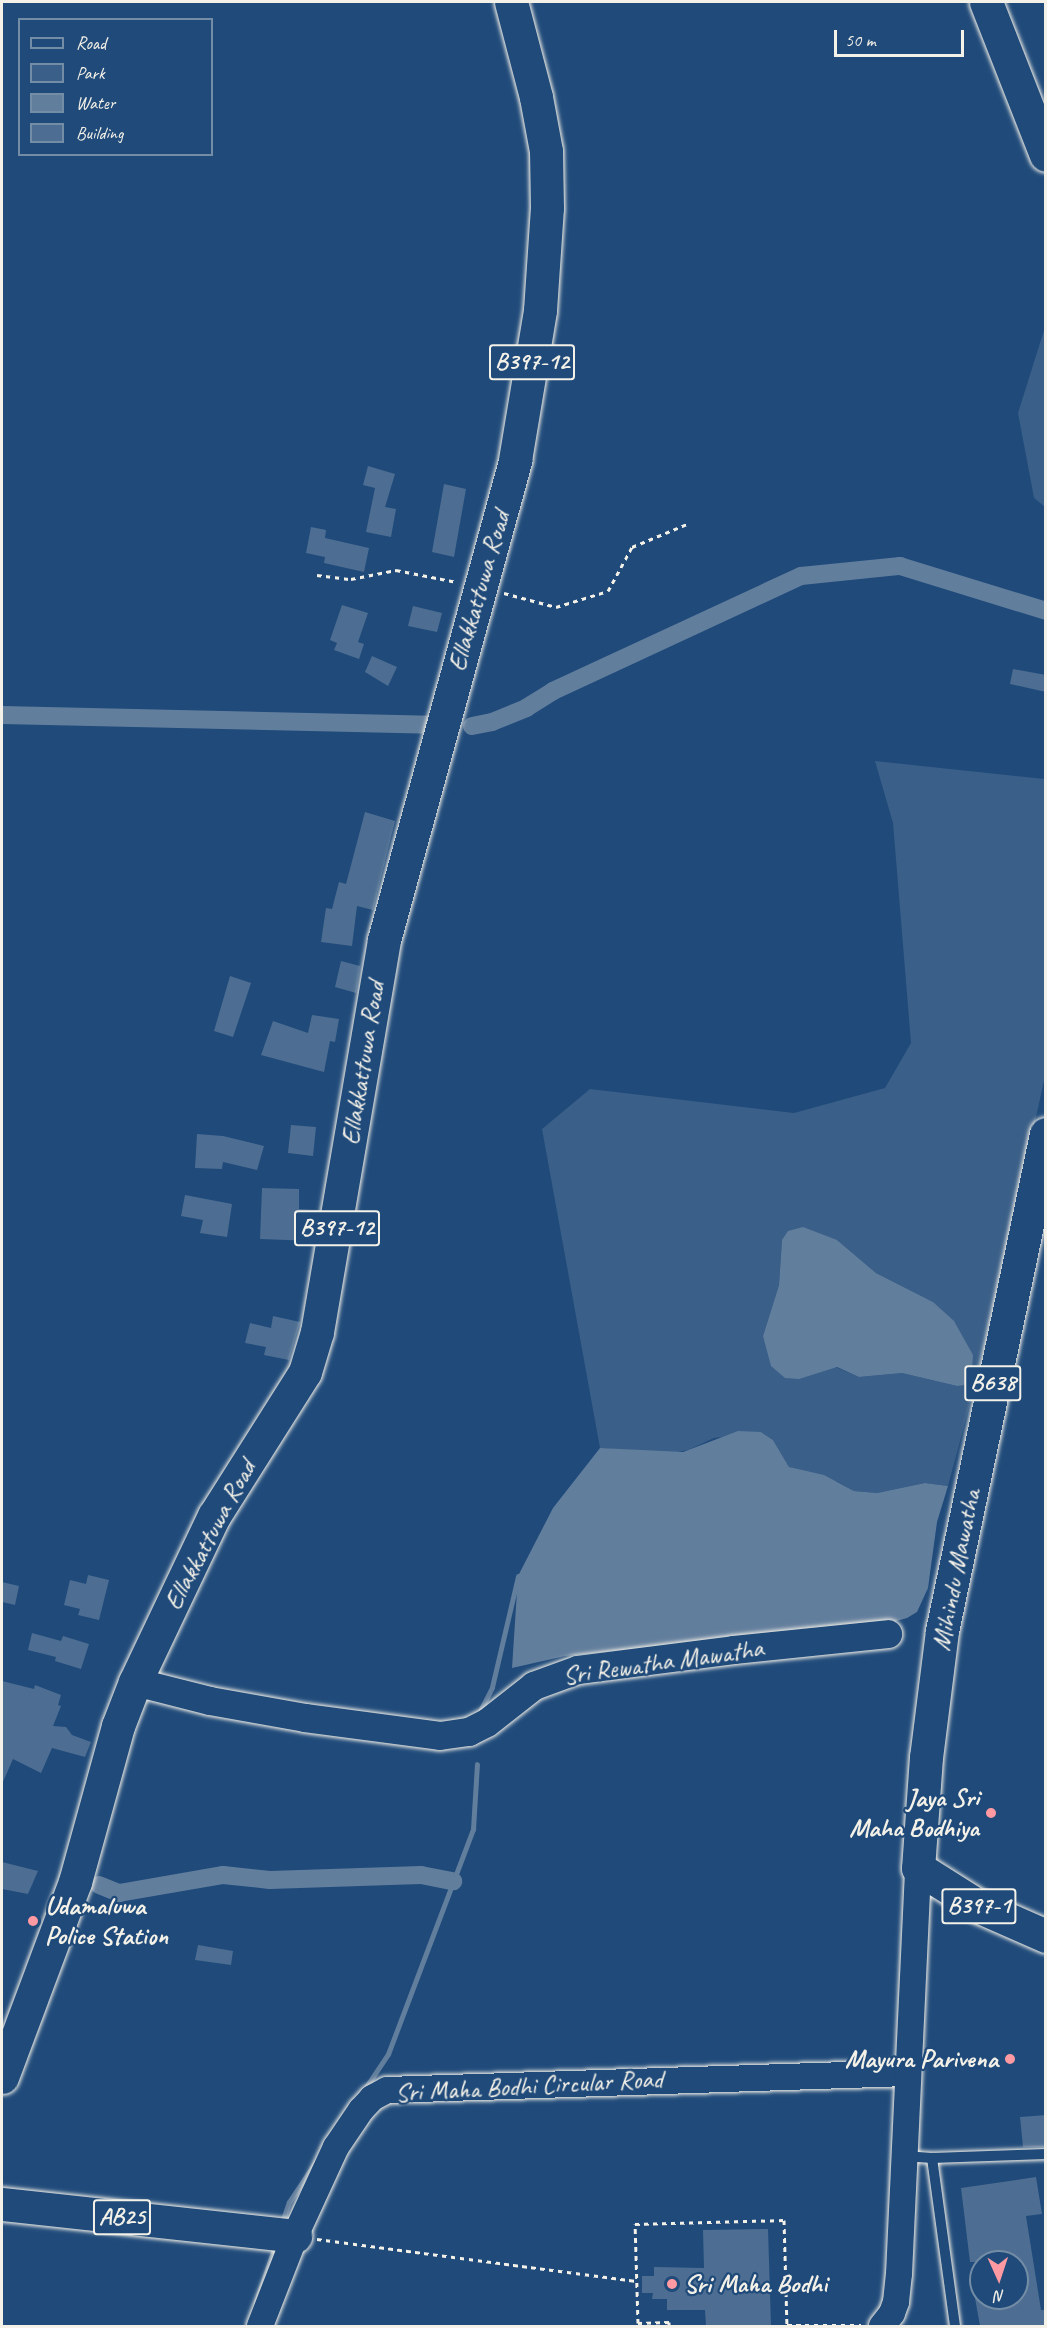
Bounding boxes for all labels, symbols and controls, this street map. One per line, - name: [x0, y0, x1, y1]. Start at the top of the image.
- legend: [18, 18, 213, 156]
- scale bar: [837, 18, 968, 56]
- text: 50 m: [845, 29, 876, 51]
- text: Road: [76, 32, 106, 54]
- text: Park: [76, 62, 105, 84]
- text: Water: [76, 92, 115, 114]
- text: Building: [76, 122, 123, 144]
- road number: B397-12: [488, 341, 576, 383]
- street label: Ellakkattuwa Road: [441, 508, 517, 674]
- street label: Ellakkattuwa Road: [335, 979, 391, 1147]
- road number: B397-12: [294, 1207, 380, 1249]
- road number: B638: [963, 1362, 1023, 1404]
- street label: Ellakkattuwa Road: [158, 1455, 262, 1615]
- street label: Mihindu Mawatha: [925, 1487, 987, 1653]
- street label: Sri Rewatha Mawatha: [561, 1633, 765, 1691]
- place label: Jaya Sri Maha Bodhiya: [849, 1782, 979, 1844]
- marker: Jaya Sri Maha Bodhiya: [984, 1806, 998, 1820]
- road number: B397-1: [940, 1885, 1018, 1927]
- place label: Udamaluwa Police Station: [45, 1890, 168, 1952]
- marker: Udamaluwa Police Station: [26, 1914, 40, 1928]
- place label: Mayura Parivena: [845, 2043, 998, 2075]
- marker: Mayura Parivena: [1003, 2052, 1017, 2066]
- street label: Sri Maha Bodhi Circular Road: [395, 2063, 663, 2109]
- road number: AB25: [92, 2196, 152, 2238]
- north arrow: [969, 2250, 1029, 2310]
- place label: Sri Maha Bodhi: [684, 2268, 828, 2300]
- marker: Sri Maha Bodhi: [665, 2277, 679, 2291]
- text: N: [994, 2286, 1005, 2306]

